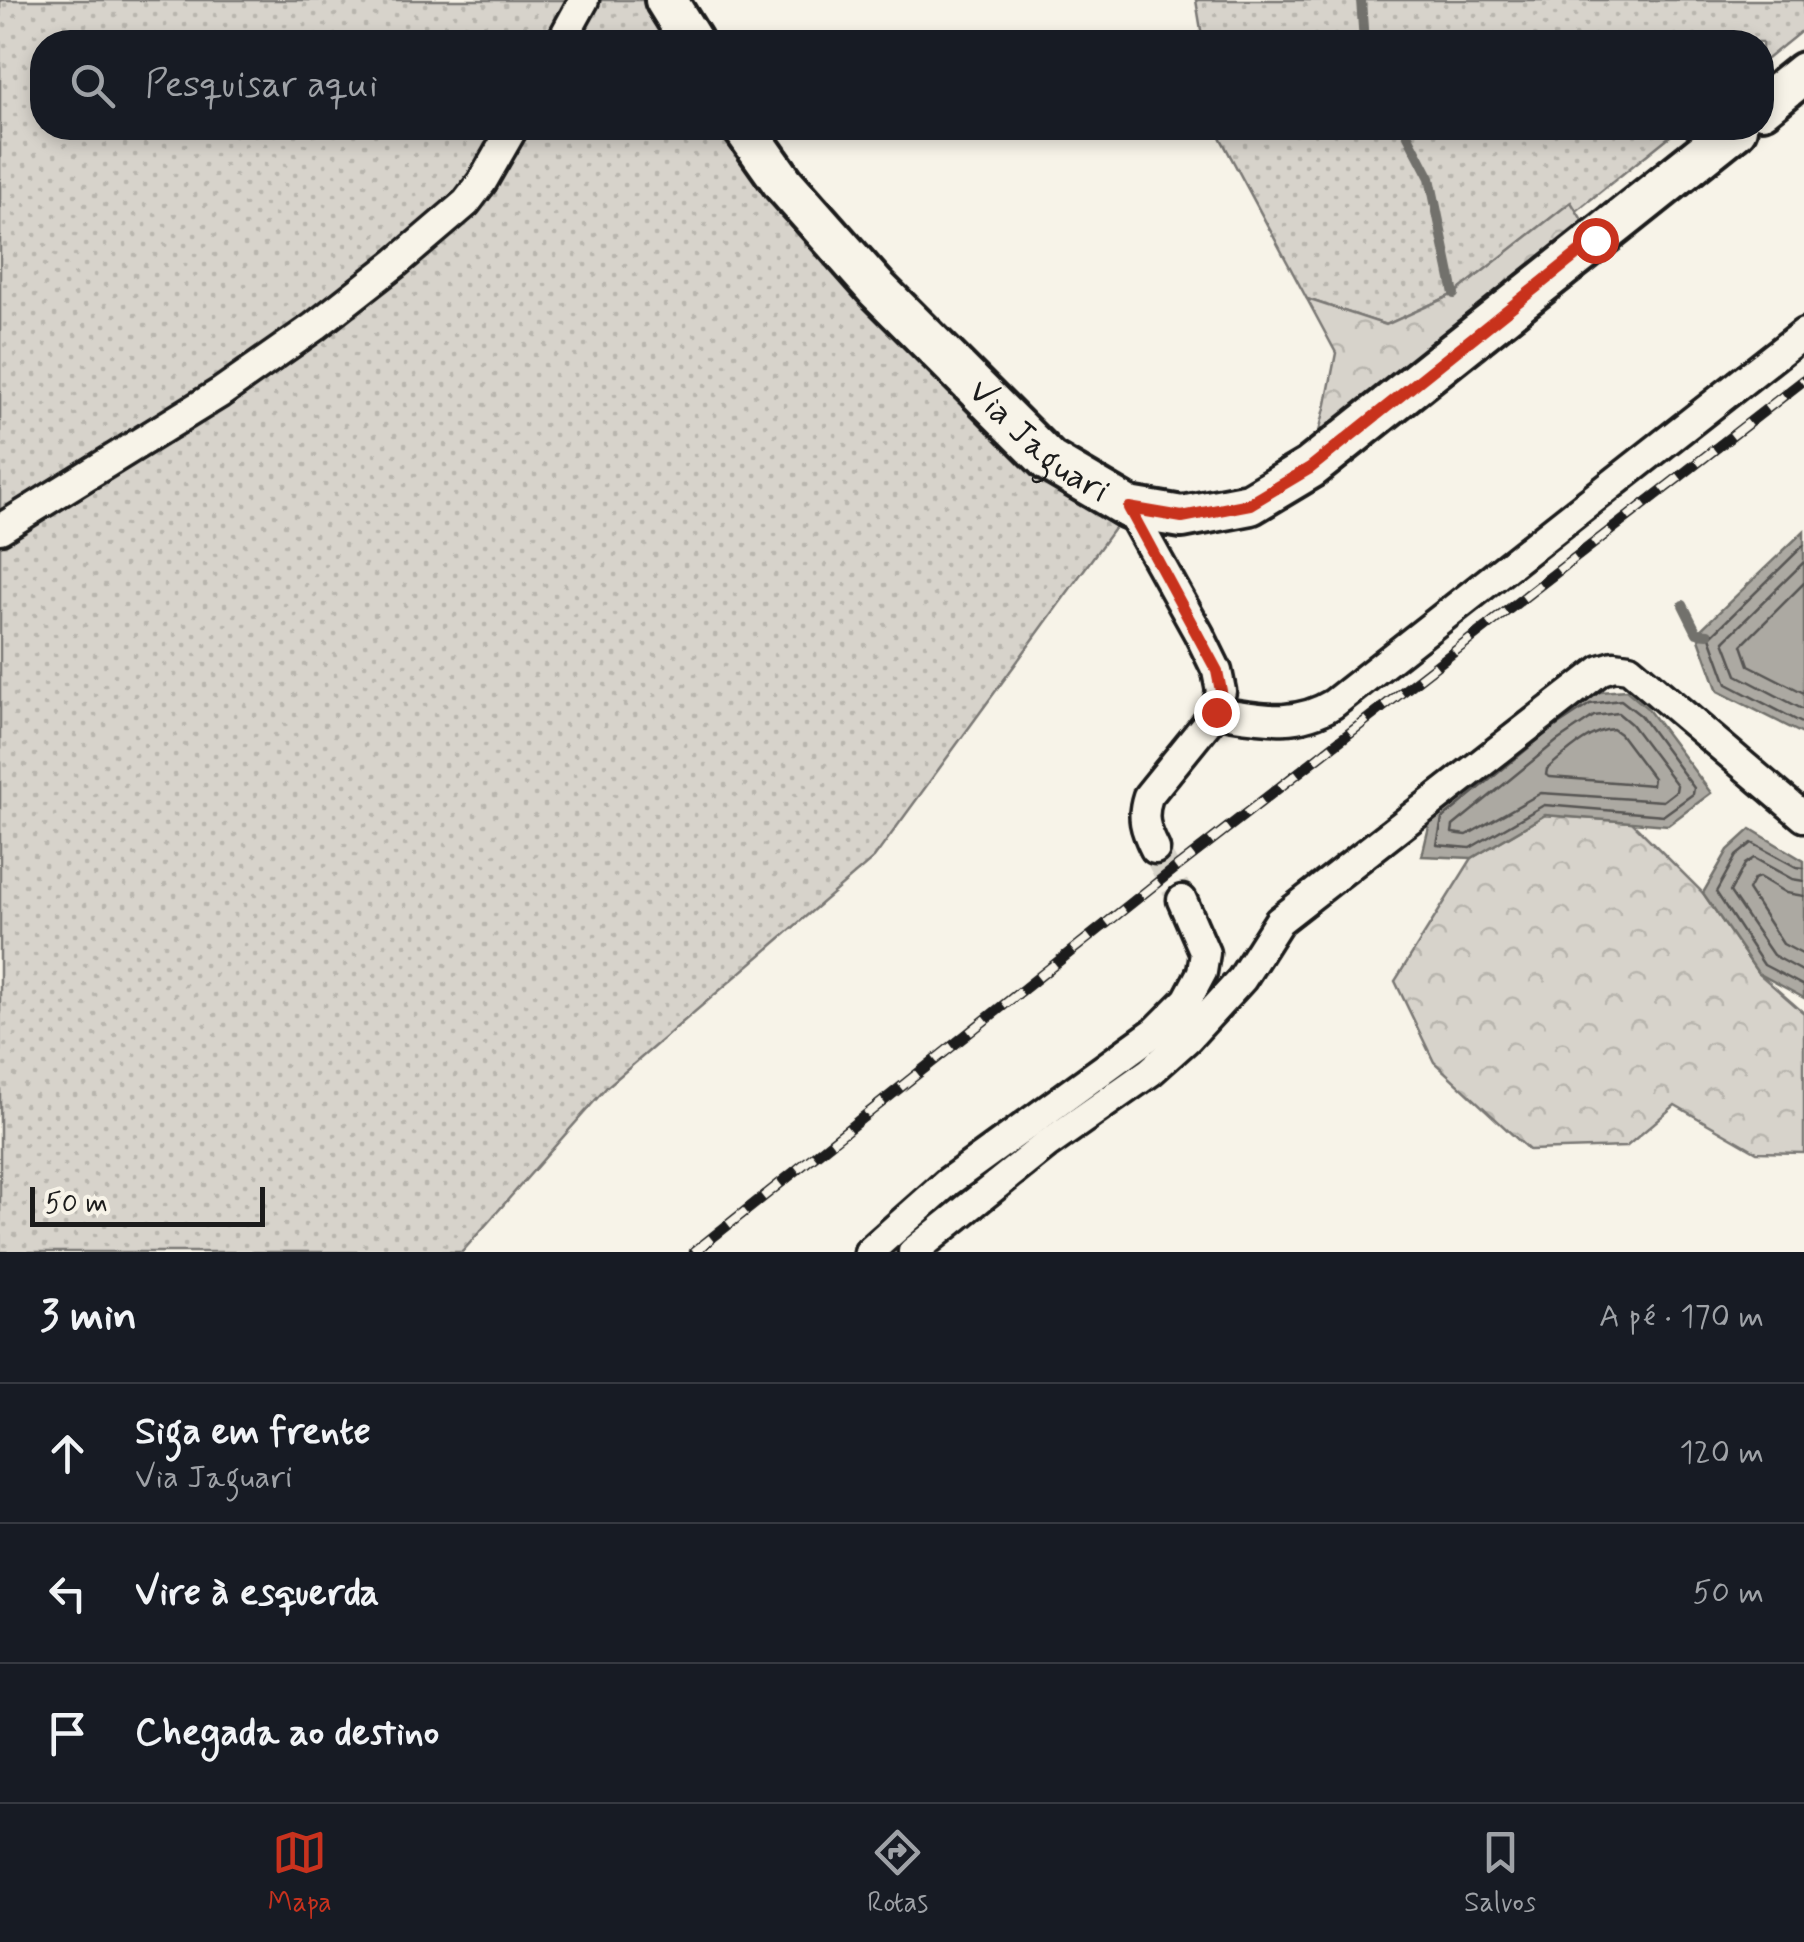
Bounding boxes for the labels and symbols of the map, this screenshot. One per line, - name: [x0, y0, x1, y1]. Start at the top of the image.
- route start: [1573, 218, 1619, 264]
- street label: Via Jaguari: [957, 369, 1117, 514]
- route end: [1194, 690, 1240, 736]
- scale bar: [30, 1182, 265, 1226]

